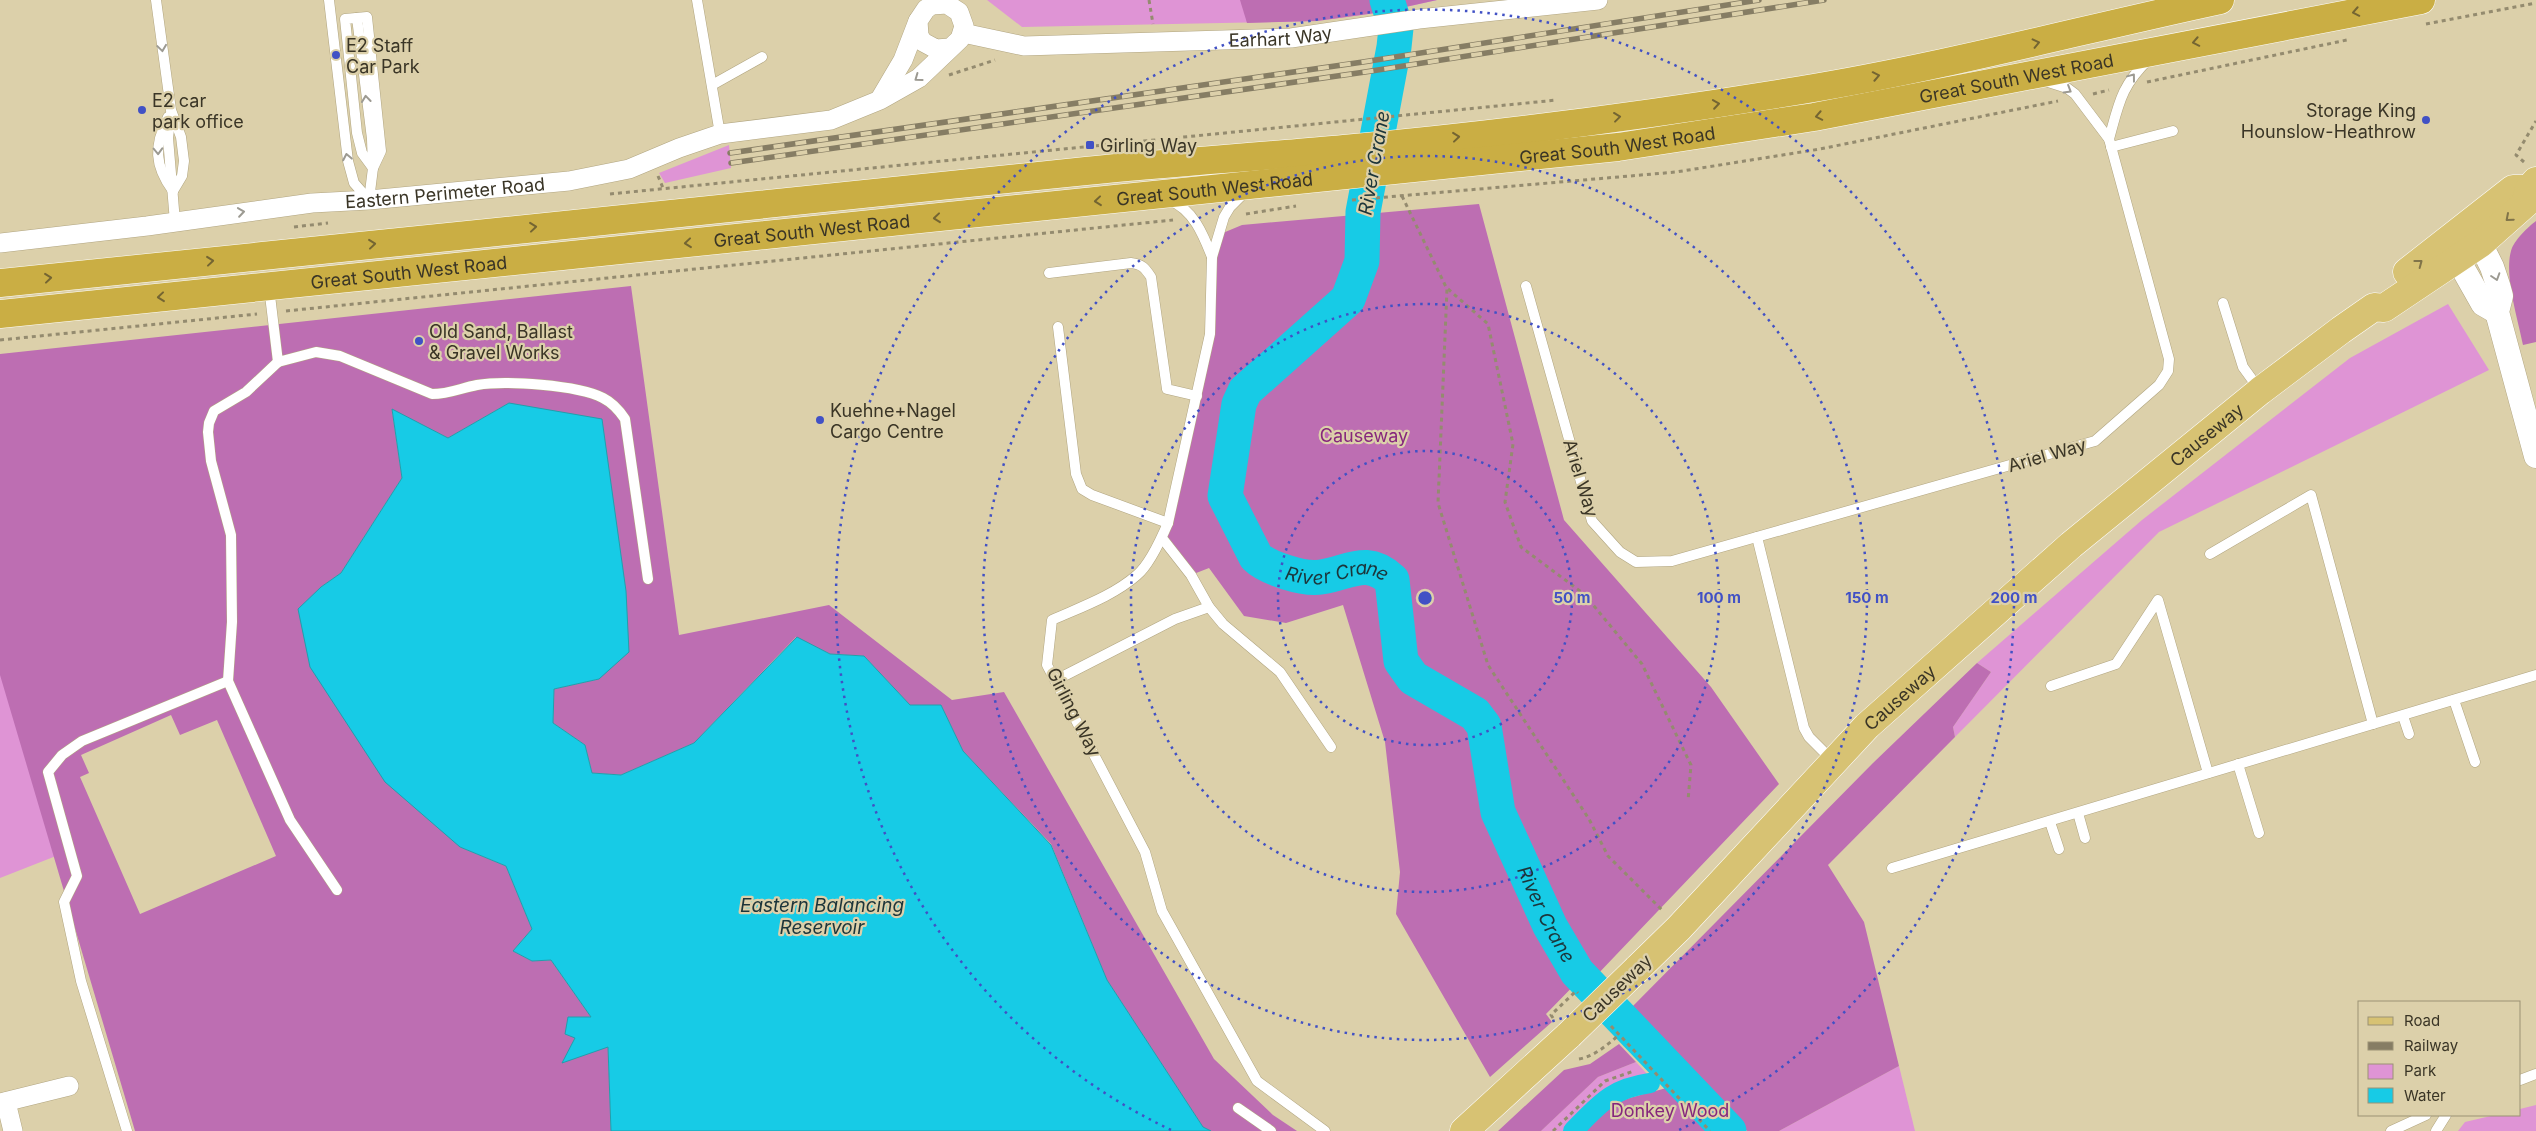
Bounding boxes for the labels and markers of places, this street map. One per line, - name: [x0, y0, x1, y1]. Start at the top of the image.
- place label: E2 Staff Car Park: [346, 35, 420, 77]
- marker: E2 Staff Car Park: [330, 49, 342, 61]
- place label: E2 car park office: [152, 90, 244, 132]
- place label: Storage King Hounslow-Heathrow: [2241, 100, 2416, 142]
- marker: E2 car park office: [136, 104, 148, 116]
- marker: Storage King Hounslow-Heathrow: [2420, 114, 2432, 126]
- place label: Girling Way: [1100, 135, 1197, 156]
- marker: Girling Way: [1084, 139, 1096, 151]
- place label: Old Sand, Ballast & Gravel Works: [429, 321, 573, 363]
- marker: Old Sand, Ballast & Gravel Works: [413, 335, 425, 347]
- place label: Kuehne+Nagel Cargo Centre: [830, 400, 956, 442]
- marker: Kuehne+Nagel Cargo Centre: [814, 414, 826, 426]
- centre of rings: [1416, 589, 1434, 607]

